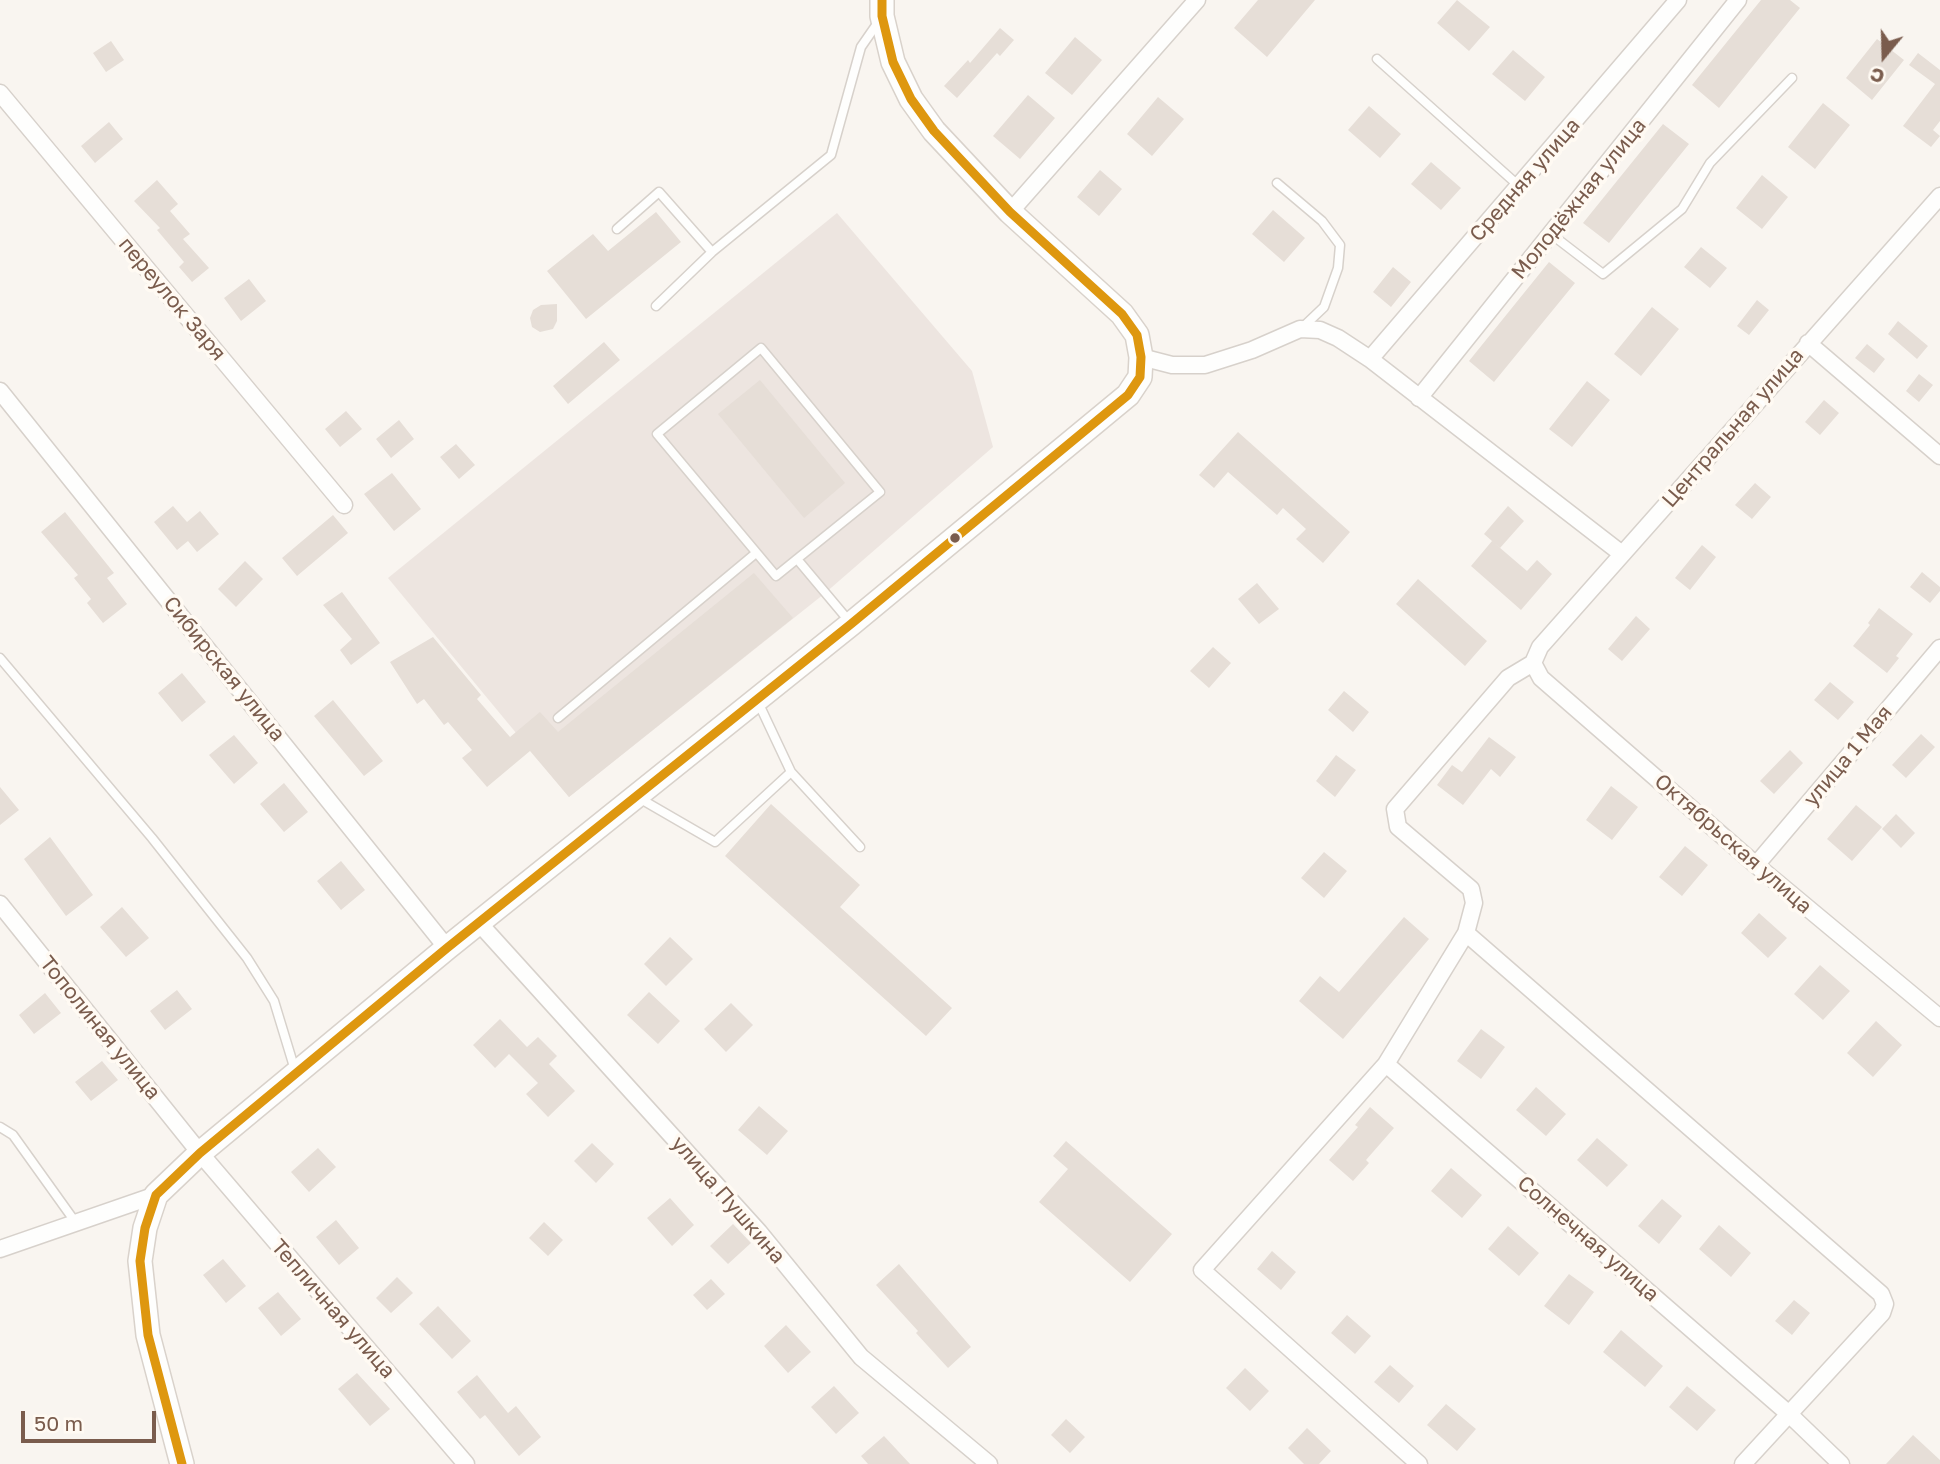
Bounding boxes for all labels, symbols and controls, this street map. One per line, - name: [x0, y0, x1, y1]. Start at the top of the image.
- north arrow: [1849, 21, 1919, 91]
- text: С: [1867, 63, 1887, 89]
- street label: Средняя улица: [1465, 113, 1585, 247]
- street label: Молодёжная улица: [1506, 113, 1652, 285]
- street label: переулок Заря: [113, 232, 231, 366]
- street label: Центральная улица: [1657, 343, 1809, 513]
- unlabelled marker: [948, 531, 962, 545]
- street label: Сибирская улица: [158, 591, 290, 747]
- street label: улица 1 Мая: [1798, 700, 1898, 812]
- street label: Октябрьская улица: [1649, 769, 1817, 919]
- street label: Тополиная улица: [34, 951, 166, 1105]
- street label: улица Пушкина: [666, 1131, 790, 1269]
- street label: Солнечная улица: [1512, 1171, 1664, 1307]
- street label: Тепличная улица: [266, 1234, 400, 1384]
- scale bar: [24, 1398, 159, 1442]
- text: 50 m: [34, 1410, 83, 1436]

